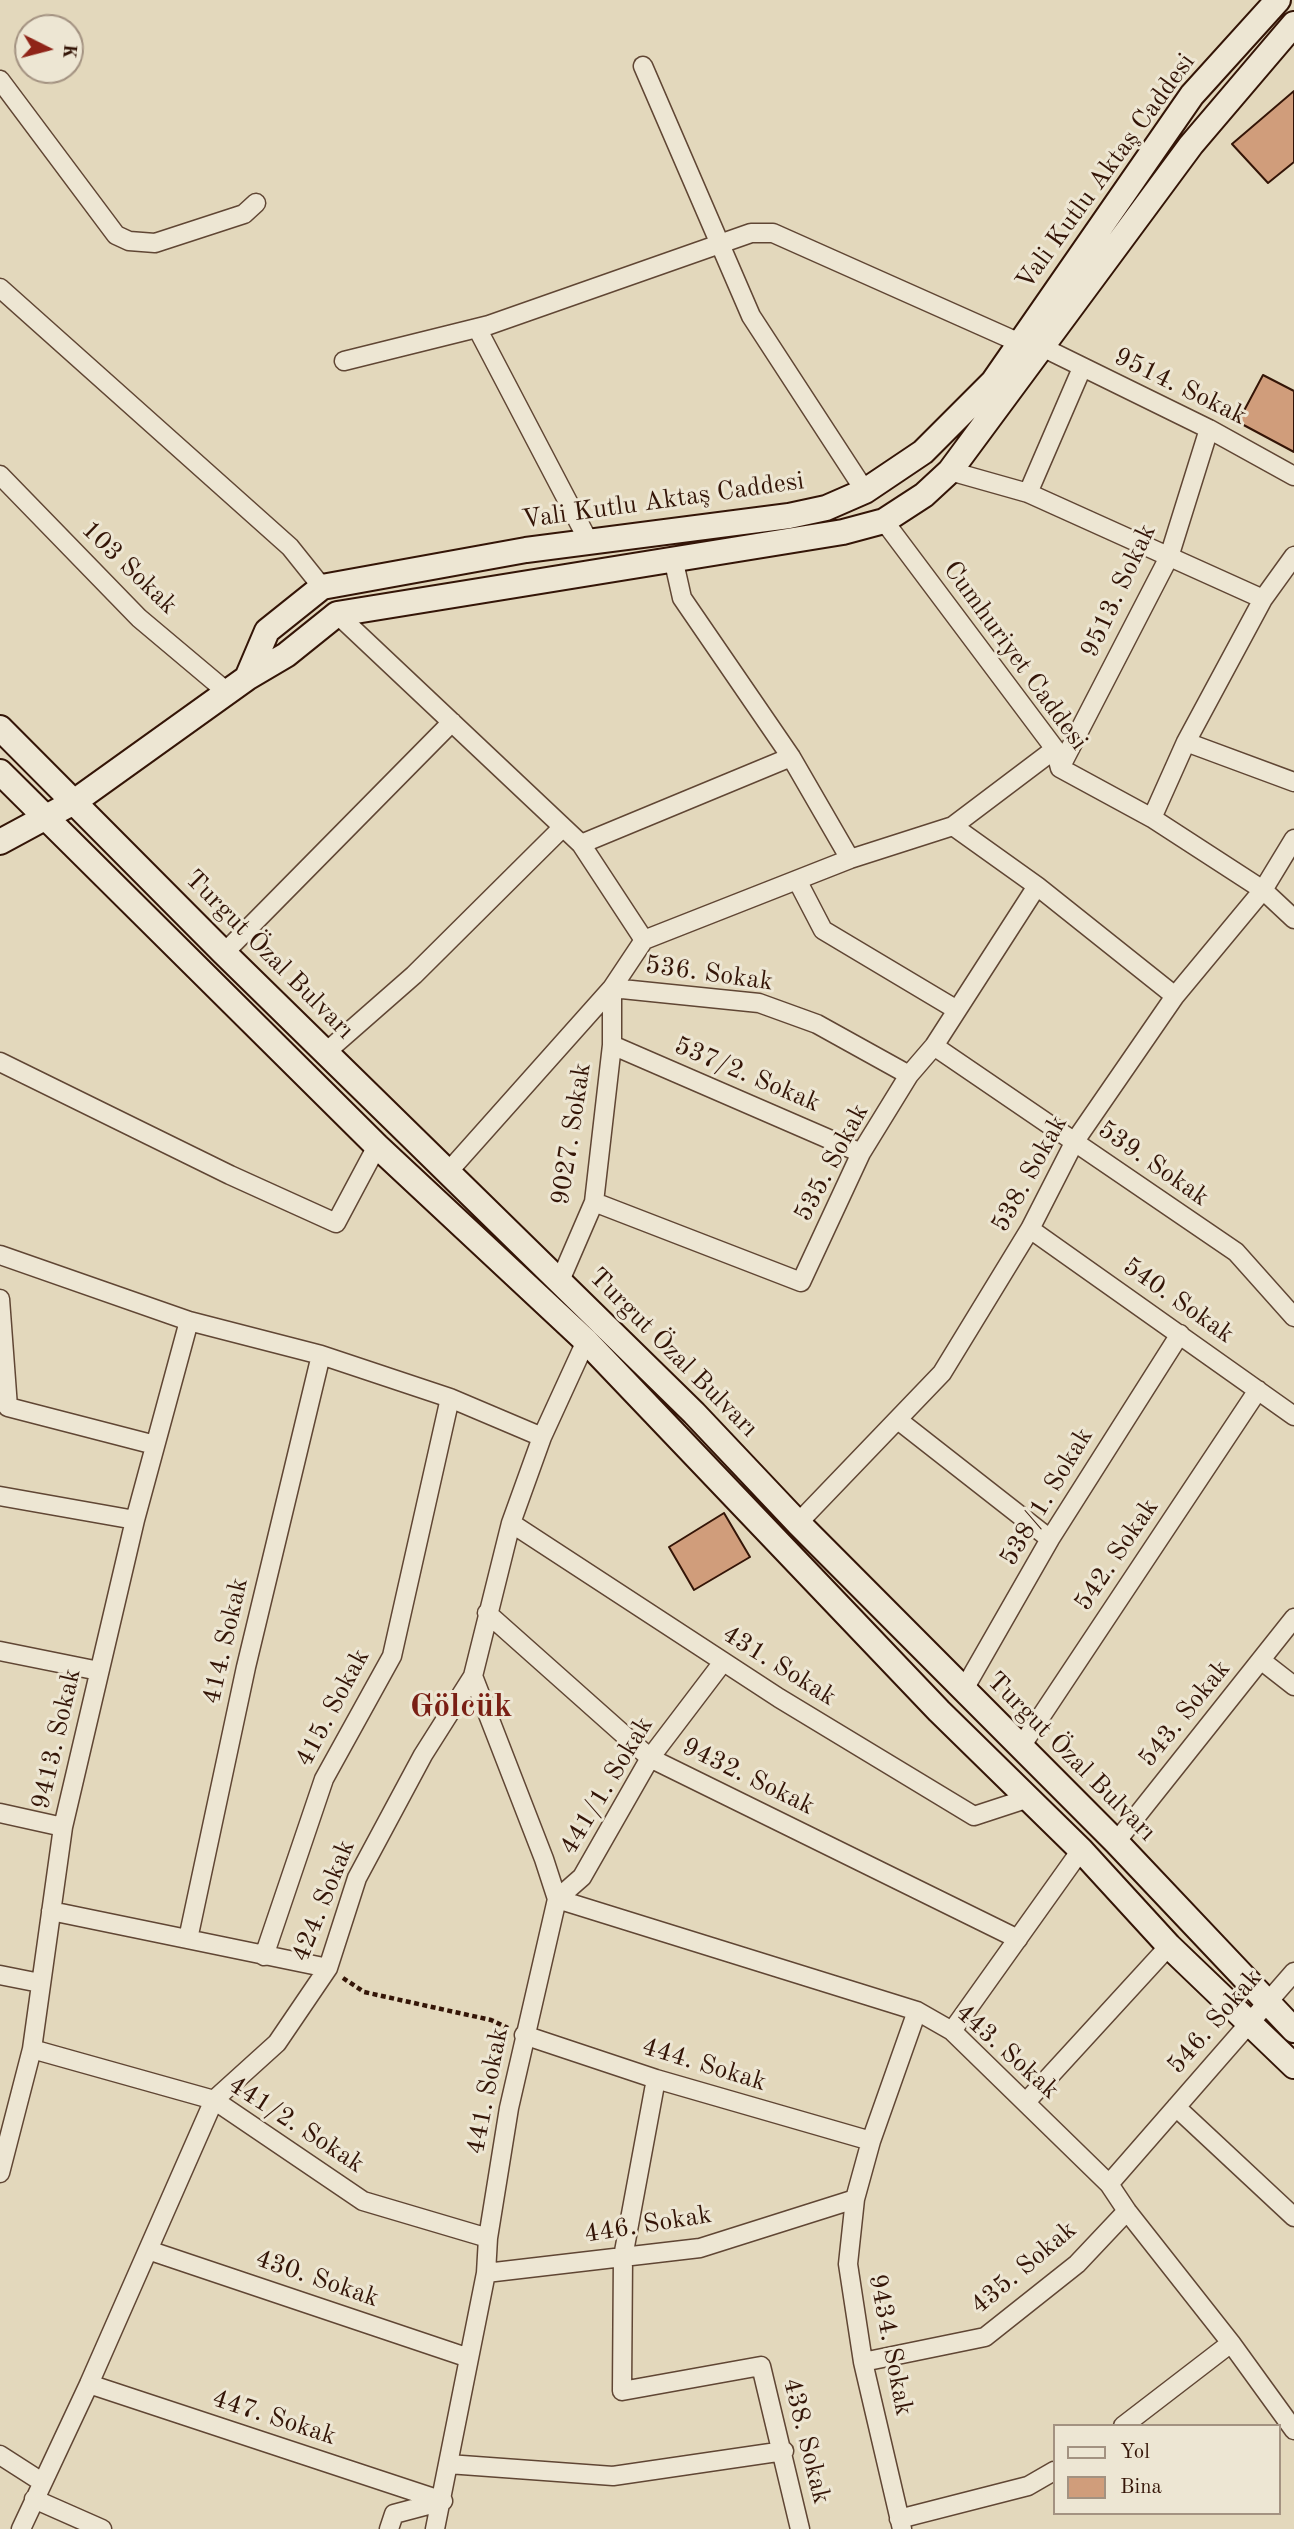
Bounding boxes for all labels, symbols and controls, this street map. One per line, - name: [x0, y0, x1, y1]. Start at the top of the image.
- north arrow: [14, 14, 84, 84]
- text: K: [58, 43, 79, 59]
- street label: Vali Kutlu Aktaş Caddesi: [1010, 48, 1202, 296]
- street label: 9514. Sokak: [1109, 341, 1251, 433]
- street label: Vali Kutlu Aktaş Caddesi: [520, 466, 806, 536]
- street label: 103 Sokak: [74, 515, 184, 621]
- street label: 9513. Sokak: [1074, 519, 1164, 663]
- street label: Cumhuriyet Caddesi: [936, 555, 1094, 757]
- street label: Turgut Özal Bulvarı: [178, 864, 360, 1046]
- street label: 536. Sokak: [643, 950, 775, 998]
- street label: 537/2. Sokak: [669, 1030, 825, 1120]
- street label: 9027. Sokak: [545, 1061, 599, 1207]
- street label: 535. Sokak: [788, 1099, 876, 1227]
- street label: 538. Sokak: [985, 1110, 1075, 1238]
- street label: 539. Sokak: [1091, 1114, 1215, 1214]
- street label: 540. Sokak: [1116, 1251, 1240, 1351]
- street label: Turgut Özal Bulvarı: [582, 1262, 764, 1444]
- street label: 538/1. Sokak: [994, 1422, 1100, 1572]
- street label: 542. Sokak: [1068, 1493, 1166, 1617]
- street label: 414. Sokak: [196, 1575, 256, 1707]
- street label: 431. Sokak: [716, 1619, 842, 1713]
- street label: 415. Sokak: [289, 1644, 377, 1772]
- street label: 543. Sokak: [1132, 1654, 1238, 1774]
- street label: 9413. Sokak: [26, 1665, 88, 1813]
- street label: Turgut Özal Bulvarı: [980, 1666, 1162, 1848]
- district label: Gölcük: [410, 1687, 512, 1727]
- street label: 441/1. Sokak: [554, 1711, 660, 1861]
- street label: 9432. Sokak: [677, 1731, 819, 1823]
- street label: 424. Sokak: [285, 1835, 363, 1967]
- street label: 546. Sokak: [1161, 1963, 1269, 2081]
- street label: 443. Sokak: [949, 1997, 1065, 2107]
- street label: 441. Sokak: [460, 2025, 516, 2157]
- street label: 444. Sokak: [638, 2031, 770, 2099]
- street label: 441/2. Sokak: [222, 2070, 370, 2180]
- street label: 446. Sokak: [582, 2200, 714, 2250]
- street label: 435. Sokak: [965, 2215, 1083, 2321]
- street label: 430. Sokak: [251, 2243, 383, 2315]
- street label: 9434. Sokak: [861, 2271, 919, 2419]
- street label: 438. Sokak: [775, 2375, 837, 2507]
- street label: 447. Sokak: [208, 2383, 340, 2453]
- legend: [1052, 2424, 1280, 2515]
- text: Yol: [1120, 2442, 1150, 2463]
- text: Bina: [1120, 2477, 1162, 2498]

